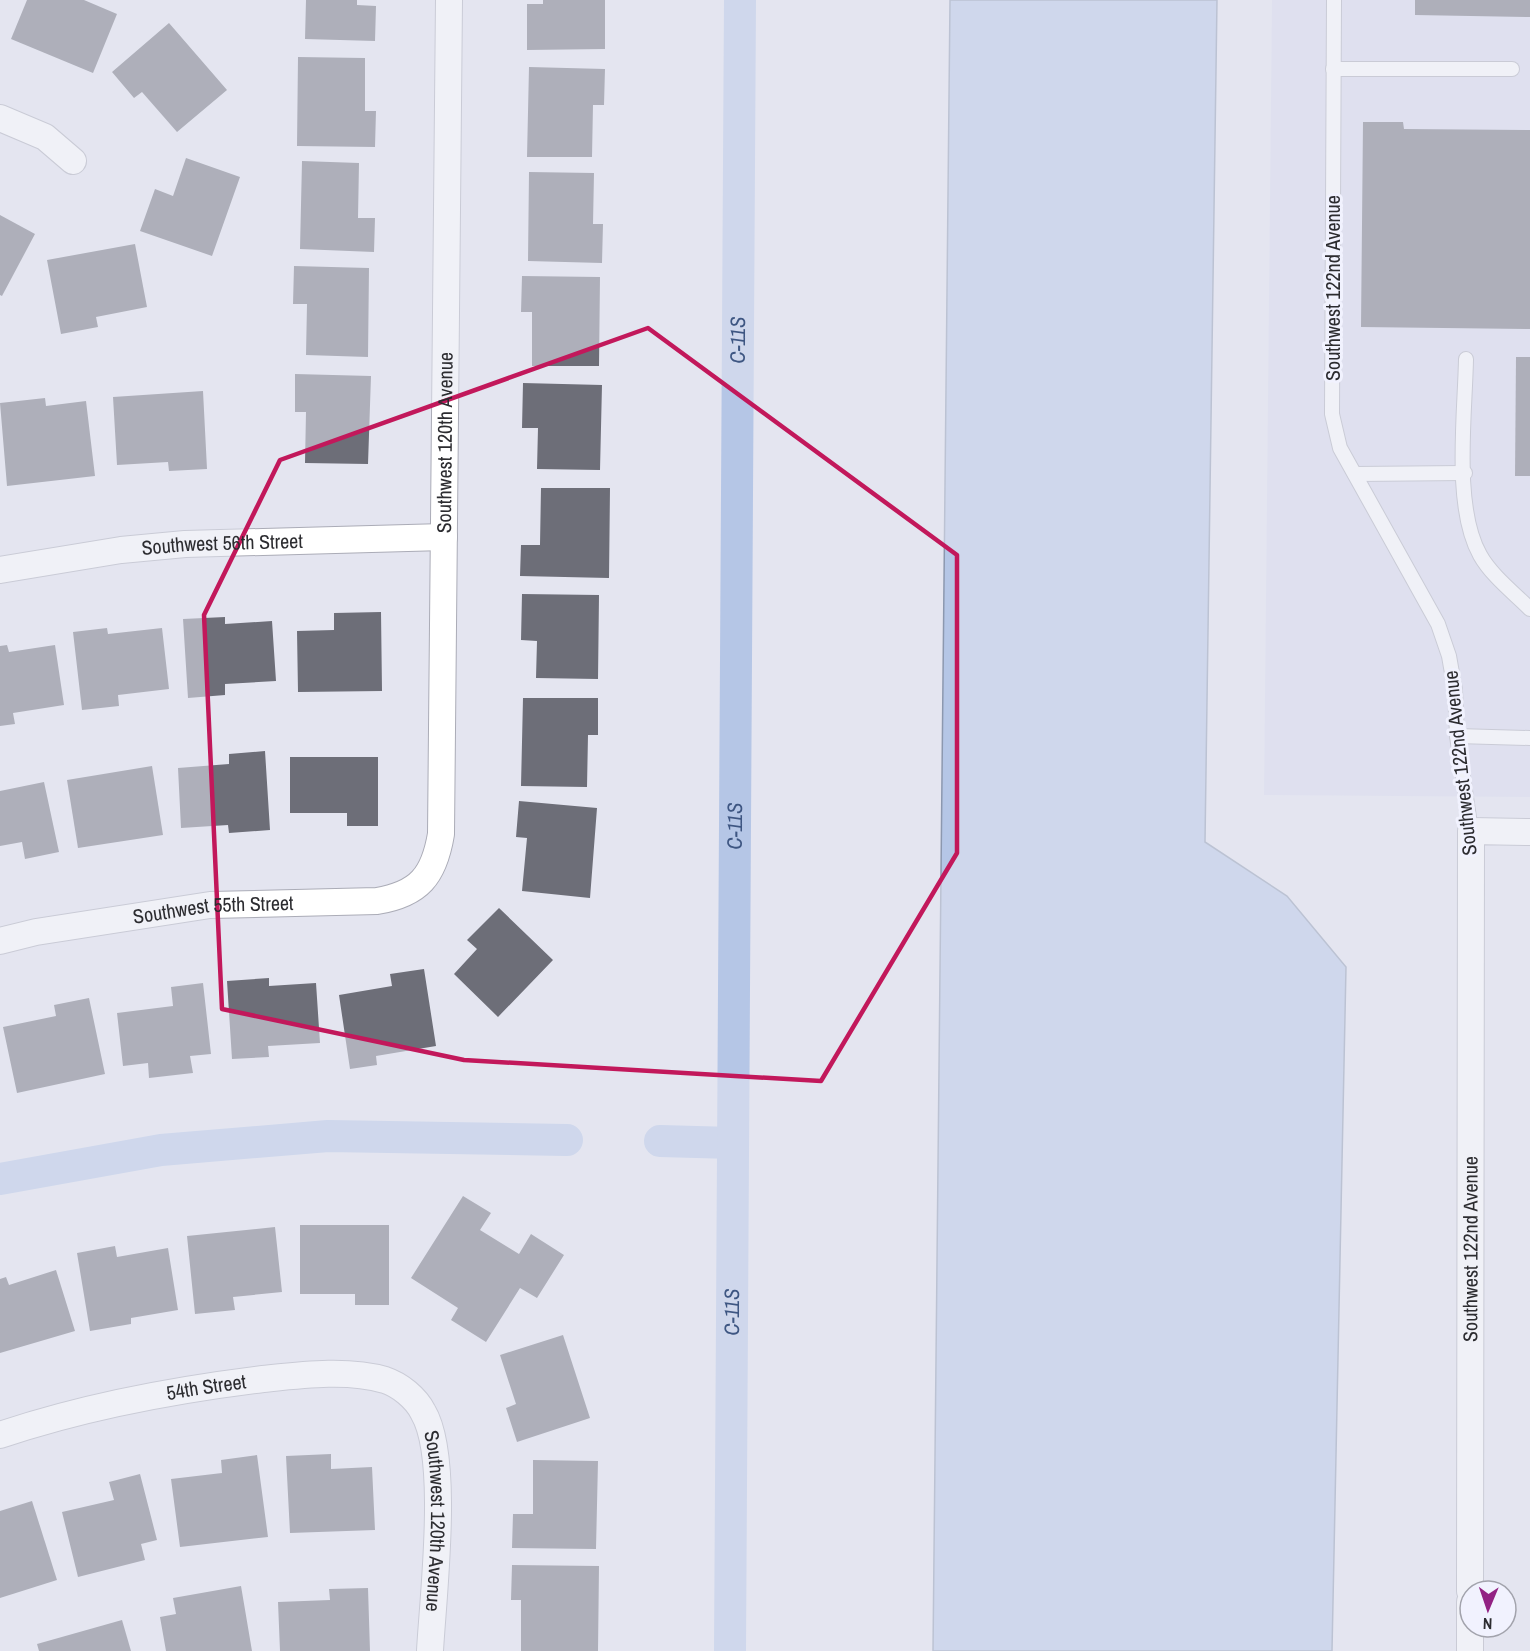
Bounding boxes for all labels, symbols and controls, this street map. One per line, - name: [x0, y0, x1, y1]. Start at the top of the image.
- street label: Southwest 122nd Avenue: [1319, 195, 1346, 381]
- water label: C-11S: [723, 316, 752, 364]
- street label: Southwest 120th Avenue: [430, 352, 459, 533]
- street label: Southwest 56th Street: [140, 527, 304, 561]
- street label: Southwest 122nd Avenue: [1436, 669, 1483, 857]
- water label: C-11S: [720, 802, 749, 850]
- street label: Southwest 55th Street: [131, 889, 294, 930]
- street label: Southwest 122nd Avenue: [1456, 1156, 1484, 1342]
- water label: C-11S: [717, 1288, 746, 1336]
- street label: 54th Street: [164, 1367, 248, 1406]
- street label: Southwest 120th Avenue: [418, 1428, 452, 1613]
- north arrow: [1458, 1579, 1518, 1639]
- text: N: [1482, 1613, 1493, 1635]

